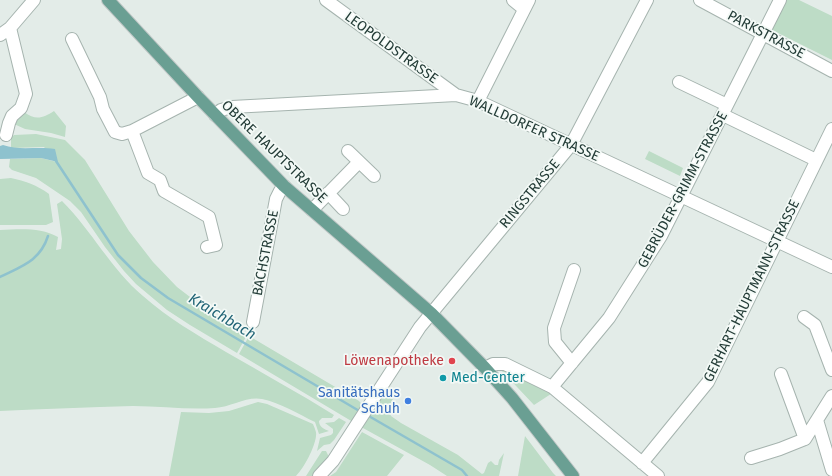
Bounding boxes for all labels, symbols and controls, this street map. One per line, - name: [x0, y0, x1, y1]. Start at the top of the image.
- street label: LEOPOLDSTRASSE: [341, 8, 441, 88]
- street label: PARKSTRASSE: [724, 8, 808, 62]
- street label: WALLDORFER STRASSE: [466, 93, 602, 165]
- street label: OBERE HAUPTSTRASSE: [218, 97, 330, 207]
- street label: GEBRÜDER-GRIMM-STRASSE: [635, 109, 731, 271]
- street label: RINGSTRASSE: [496, 156, 564, 232]
- street label: GERHART-HAUPTMANN-STRASSE: [700, 197, 804, 385]
- street label: BACHSTRASSE: [249, 209, 283, 297]
- water label: Kraichbach: [185, 290, 259, 344]
- place label: Löwenapotheke: [344, 353, 444, 369]
- marker: Löwenapotheke: [447, 356, 457, 366]
- place label: Med-Center: [451, 370, 525, 386]
- marker: Med-Center: [438, 373, 448, 383]
- place label: Sanitätshaus Schuh: [318, 385, 400, 418]
- marker: Sanitätshaus Schuh: [403, 396, 413, 406]

